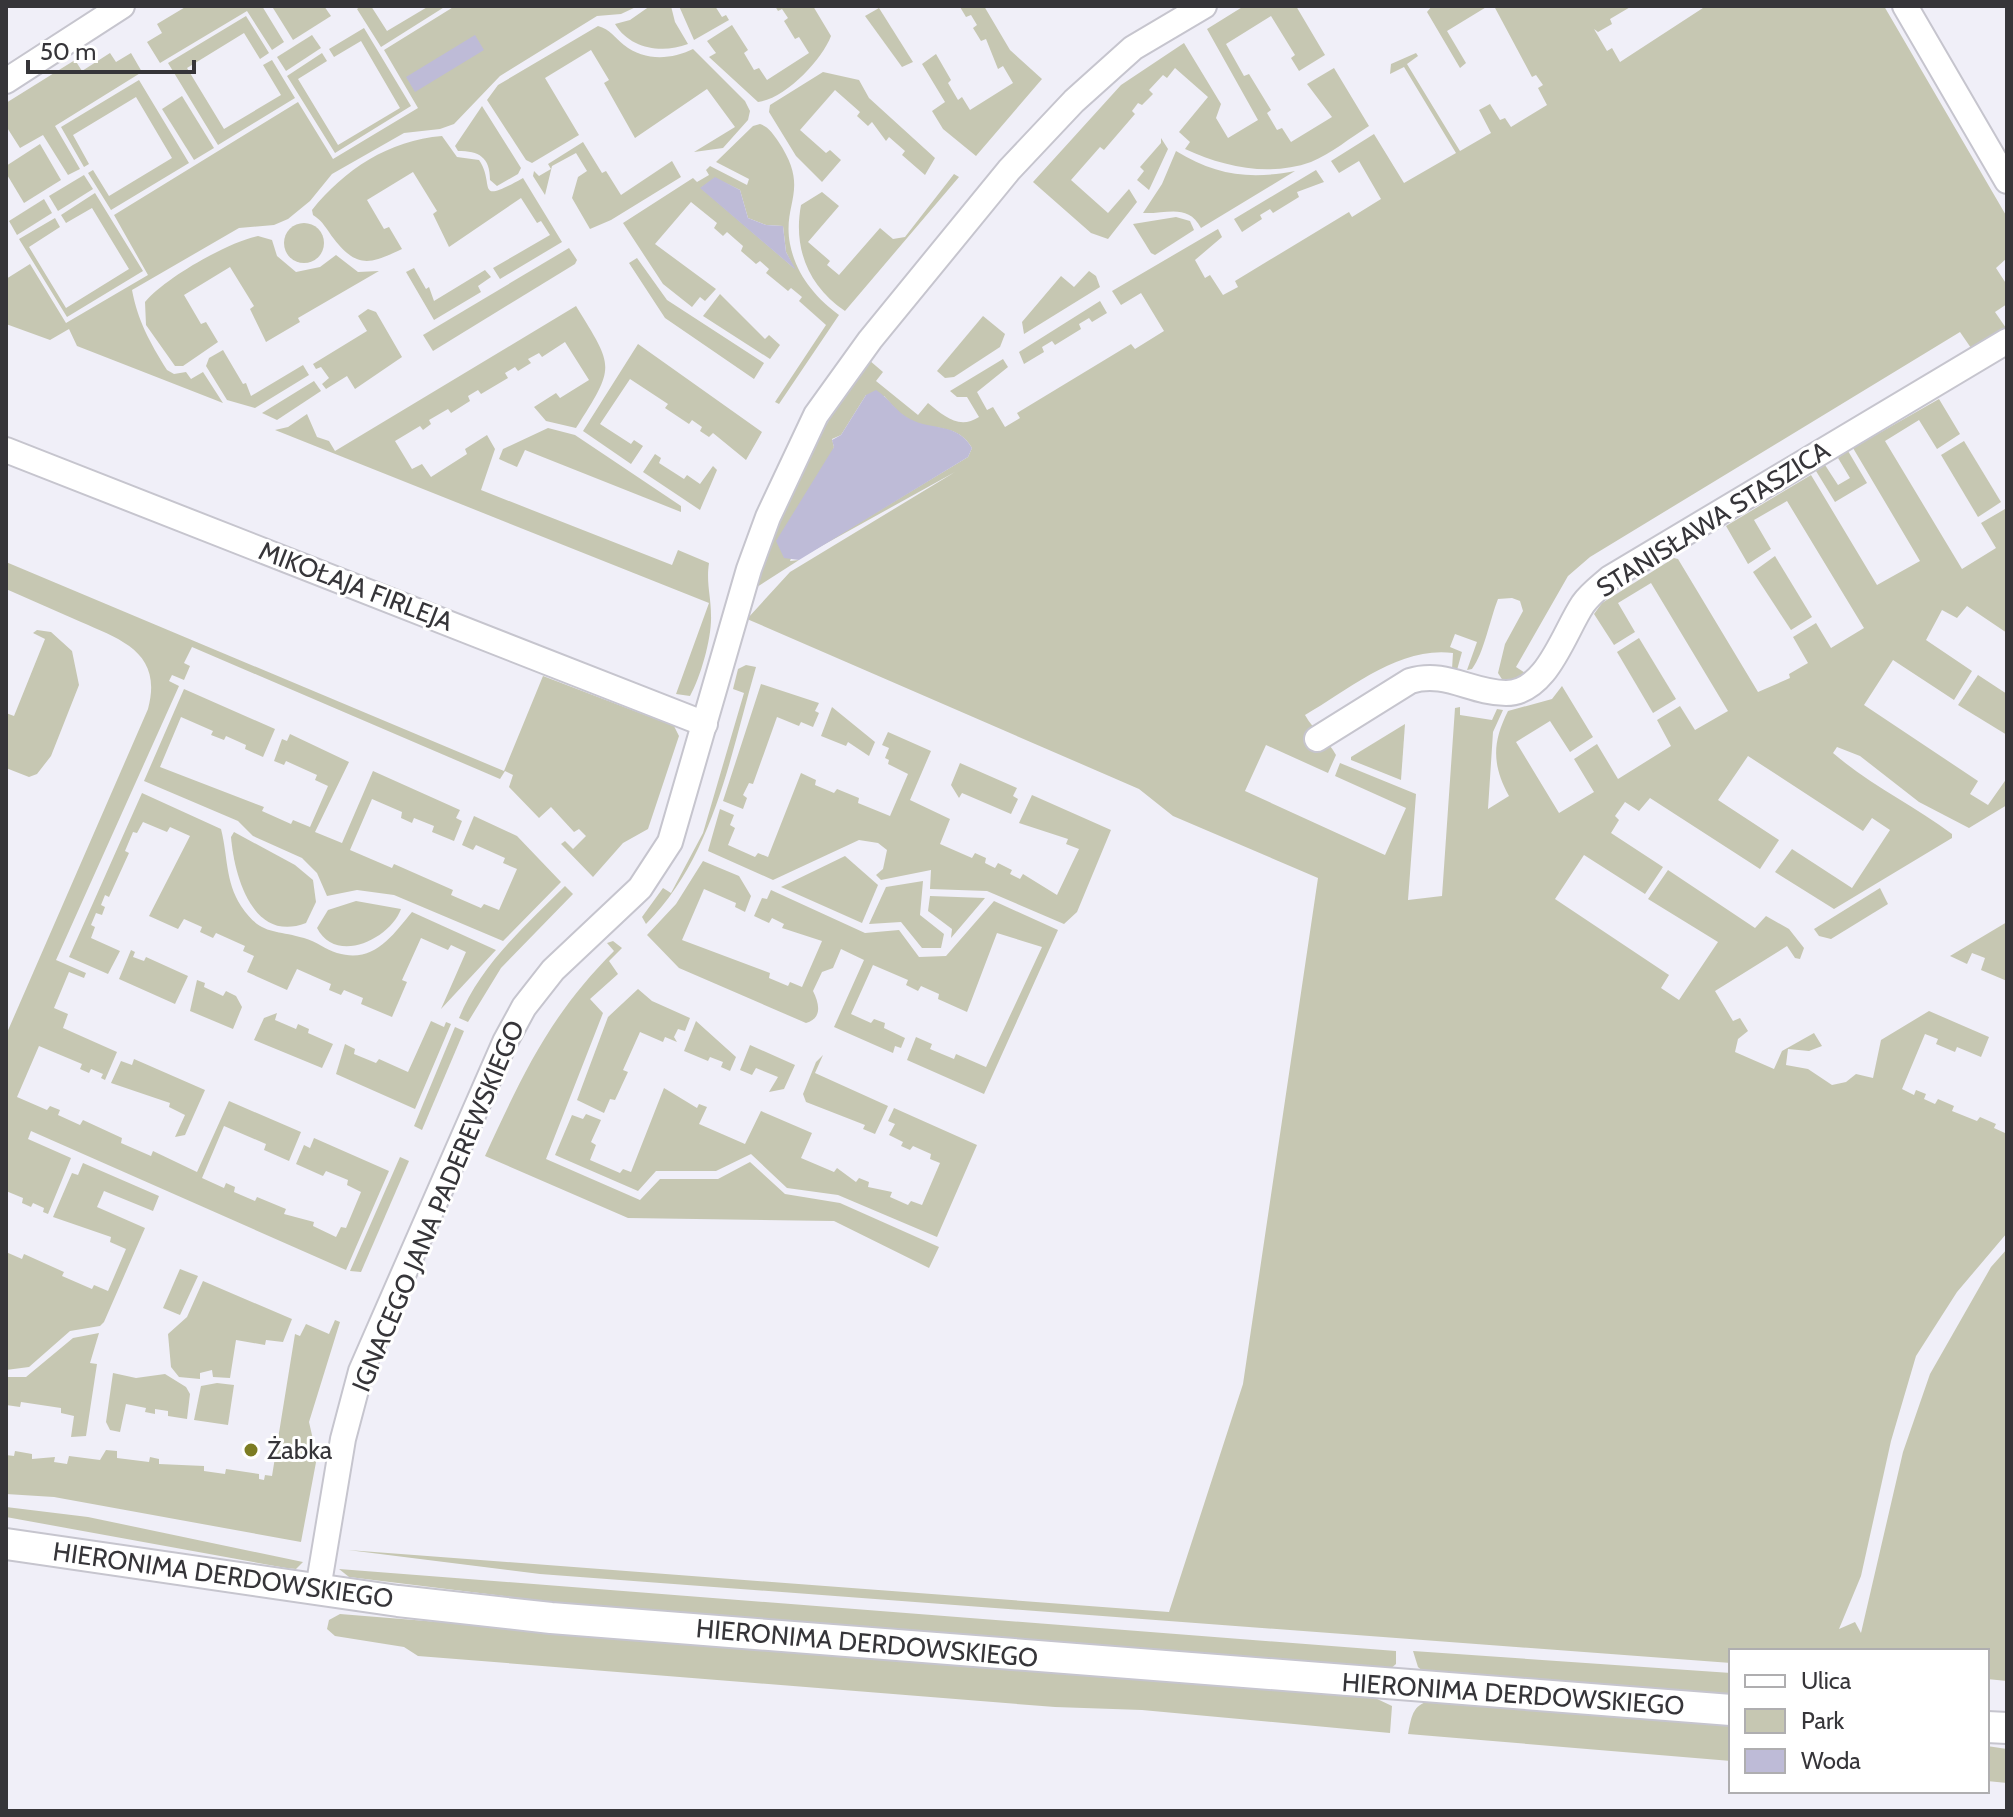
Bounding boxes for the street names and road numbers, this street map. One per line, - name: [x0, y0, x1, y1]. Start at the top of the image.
- street label: STANISŁAWA STASZICA: [1590, 434, 1836, 604]
- street label: MIKOŁAJA FIRLEJA: [255, 534, 457, 638]
- street label: IGNACEGO JANA PADEREWSKIEGO: [345, 1015, 531, 1397]
- street label: HIERONIMA DERDOWSKIEGO: [51, 1535, 395, 1615]
- street label: HIERONIMA DERDOWSKIEGO: [695, 1612, 1039, 1674]
- street label: HIERONIMA DERDOWSKIEGO: [1341, 1666, 1685, 1722]

